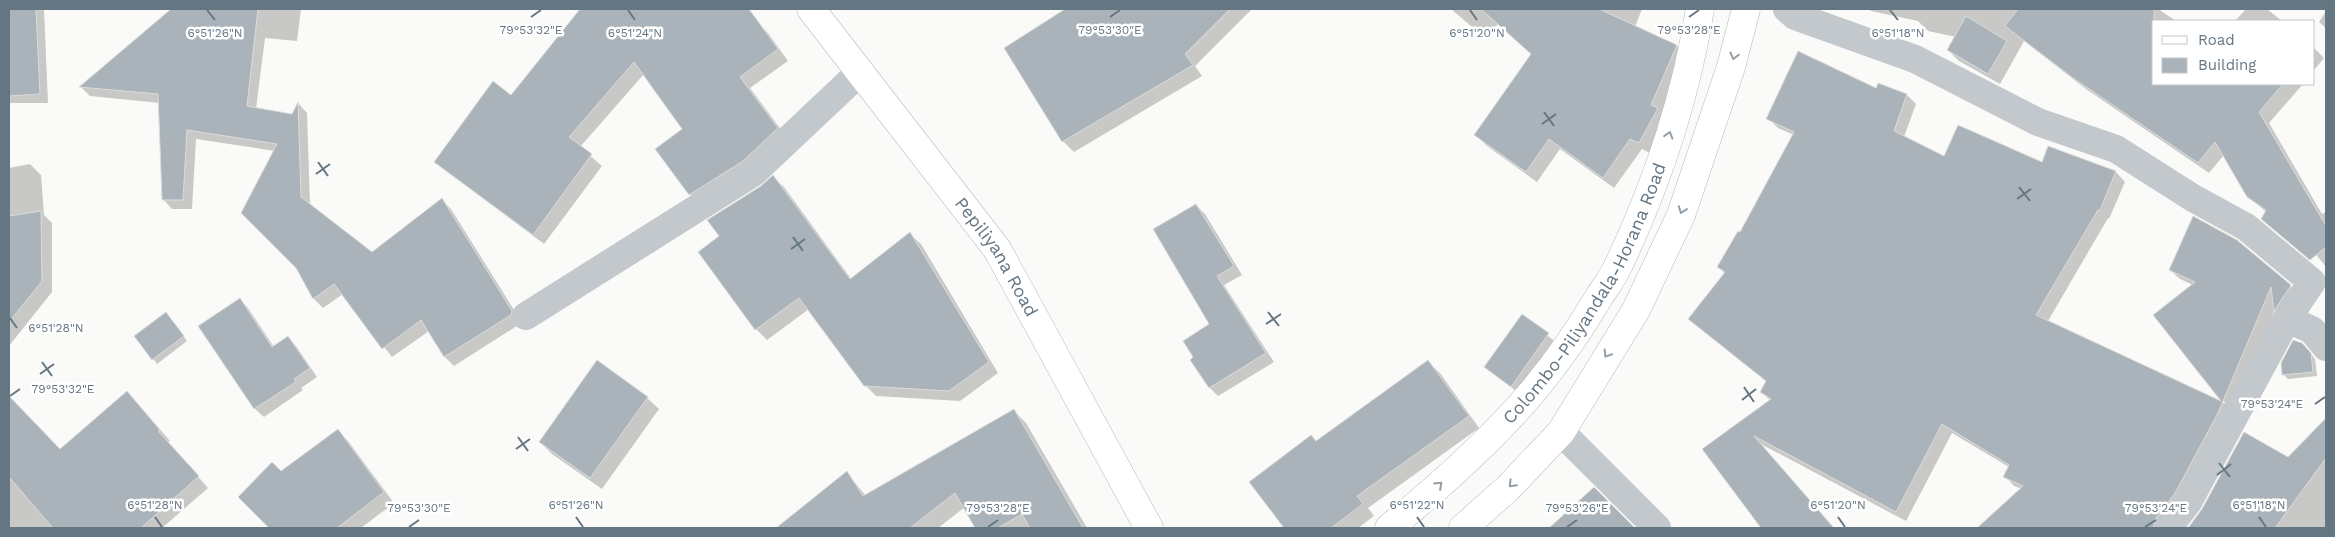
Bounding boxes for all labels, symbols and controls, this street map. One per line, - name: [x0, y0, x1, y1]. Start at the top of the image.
- legend: [2152, 20, 2315, 85]
- text: 79°53'32"E: [500, 23, 563, 37]
- text: 79°53'30"E: [1078, 23, 1142, 37]
- text: 79°53'28"E: [1657, 23, 1721, 37]
- text: 6°51'26"N: [187, 26, 243, 40]
- text: 6°51'24"N: [608, 26, 662, 40]
- text: 6°51'20"N: [1449, 26, 1505, 40]
- text: 6°51'18"N: [1871, 26, 1925, 40]
- text: Road: [2198, 31, 2235, 49]
- one-way arrow: [1729, 51, 1739, 59]
- text: Building: [2198, 56, 2256, 74]
- one-way arrow: [1663, 131, 1673, 140]
- street label: Colombo-Piliyandala-Horana Road: [1498, 160, 1670, 428]
- street label: Pepiliyana Road: [951, 193, 1043, 320]
- one-way arrow: [1678, 205, 1688, 214]
- text: 6°51'28"N: [28, 321, 84, 335]
- one-way arrow: [1604, 348, 1614, 357]
- text: 79°53'32"E: [32, 382, 95, 396]
- text: 79°53'24"E: [2241, 397, 2303, 411]
- one-way arrow: [1509, 478, 1518, 487]
- one-way arrow: [1433, 482, 1442, 491]
- text: 6°51'28"N: [127, 498, 183, 512]
- text: 6°51'26"N: [548, 498, 604, 512]
- text: 6°51'22"N: [1390, 498, 1444, 512]
- text: 6°51'20"N: [1810, 498, 1866, 512]
- text: 6°51'18"N: [2232, 498, 2286, 512]
- text: 79°53'30"E: [387, 501, 451, 515]
- text: 79°53'28"E: [966, 501, 1030, 515]
- text: 79°53'26"E: [1545, 501, 1609, 515]
- text: 79°53'24"E: [2125, 501, 2187, 515]

